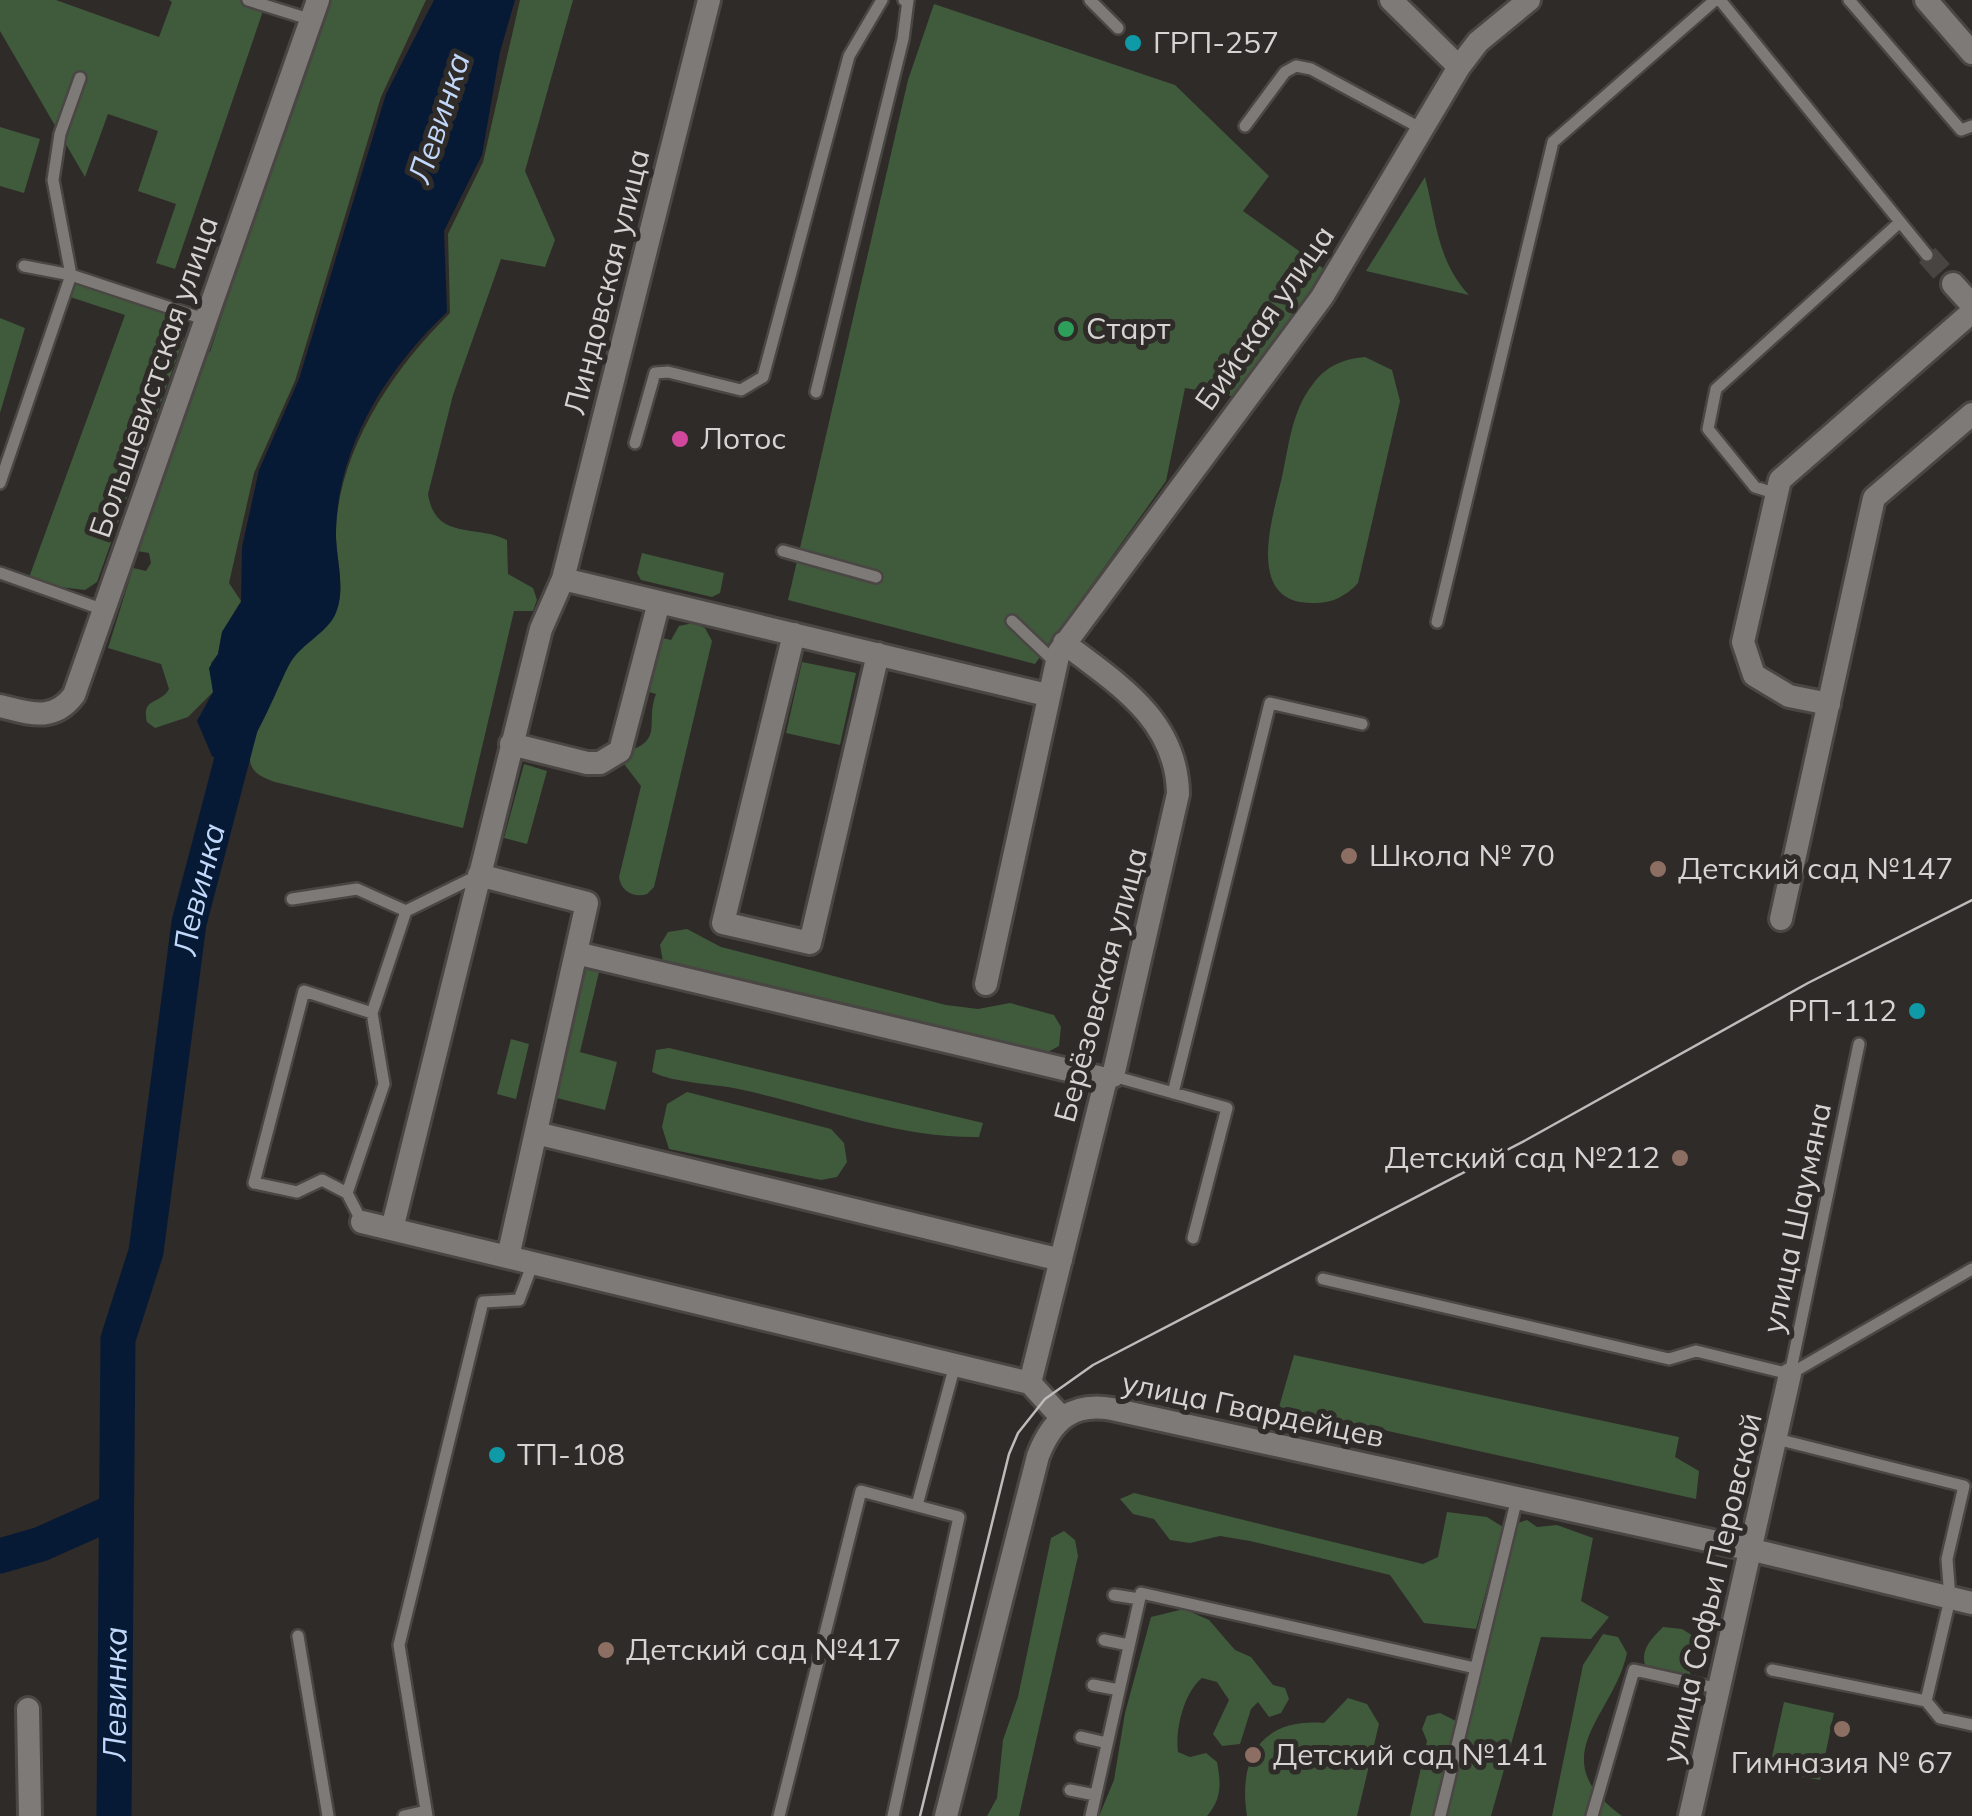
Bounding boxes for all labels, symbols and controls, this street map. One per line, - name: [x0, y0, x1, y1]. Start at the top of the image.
- place label: ГРП-257: [1153, 23, 1279, 61]
- marker: ГРП-257: [1122, 32, 1144, 54]
- water label: Левинка: [398, 47, 478, 189]
- street label: Линдовская улица: [555, 145, 657, 418]
- street label: Большевистская улица: [80, 211, 226, 542]
- street label: Бийская улица: [1186, 218, 1342, 417]
- place label: Старт: [1086, 309, 1171, 347]
- marker: Старт: [1055, 318, 1077, 340]
- place label: Лотос: [700, 419, 786, 457]
- marker: Лотос: [669, 428, 691, 450]
- water label: Левинка: [164, 819, 233, 959]
- place label: Школа № 70: [1369, 836, 1555, 874]
- street label: Берёзовская улица: [1045, 843, 1155, 1126]
- marker: Школа № 70: [1338, 845, 1360, 867]
- place label: Детский сад №147: [1678, 849, 1953, 887]
- marker: Детский сад №147: [1647, 858, 1669, 880]
- place label: РП-112: [1788, 991, 1897, 1029]
- marker: РП-112: [1906, 1000, 1928, 1022]
- street label: улица Шаумяна: [1753, 1099, 1839, 1337]
- place label: Детский сад №212: [1385, 1138, 1660, 1176]
- marker: Детский сад №212: [1669, 1147, 1691, 1169]
- street label: улица Гвардейцев: [1119, 1363, 1388, 1455]
- street label: улица Софьи Перовской: [1652, 1409, 1770, 1767]
- place label: ТП-108: [517, 1435, 625, 1473]
- marker: ТП-108: [486, 1444, 508, 1466]
- water label: Левинка: [93, 1626, 135, 1763]
- place label: Детский сад №417: [626, 1630, 901, 1668]
- marker: Детский сад №417: [595, 1639, 617, 1661]
- marker: Гимназия № 67: [1831, 1718, 1853, 1740]
- place label: Детский сад №141: [1273, 1735, 1548, 1773]
- place label: Гимназия № 67: [1731, 1743, 1953, 1781]
- marker: Детский сад №141: [1242, 1744, 1264, 1766]

